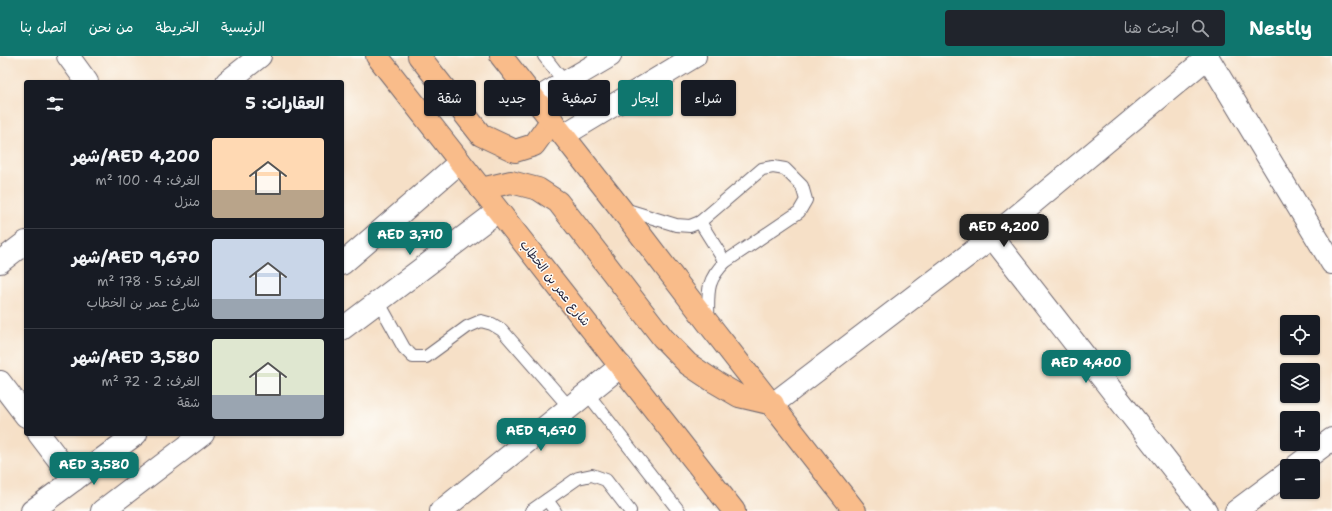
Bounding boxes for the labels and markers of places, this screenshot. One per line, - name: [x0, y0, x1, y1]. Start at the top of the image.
- pin: AED 4,200: [958, 214, 1050, 248]
- pin: AED 3,710: [364, 222, 456, 256]
- pin: AED 4,400: [1040, 350, 1132, 384]
- pin: AED 9,670: [495, 418, 587, 452]
- pin: AED 3,580: [48, 452, 140, 486]

